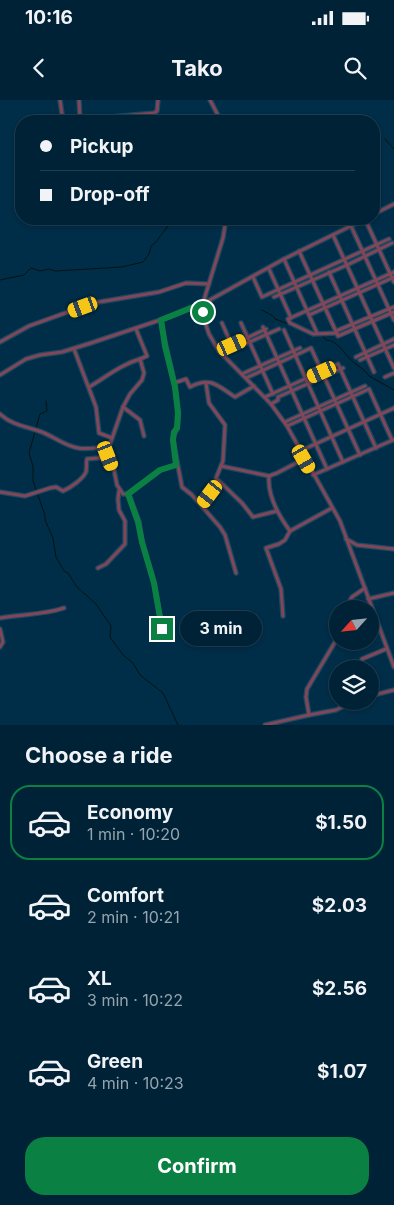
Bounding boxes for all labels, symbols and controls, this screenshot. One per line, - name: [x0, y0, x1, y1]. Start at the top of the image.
- text: 10:16: [25, 6, 73, 29]
- icon: back: [25, 54, 53, 82]
- icon: search: [341, 54, 369, 82]
- text: Tako: [171, 55, 223, 81]
- text: Pickup: [70, 135, 133, 158]
- text: Drop-off: [70, 183, 150, 206]
- car: [66, 295, 99, 319]
- route start: [192, 301, 214, 323]
- car: [215, 332, 248, 358]
- car: [305, 359, 338, 385]
- car: [95, 439, 120, 473]
- car: [290, 442, 317, 476]
- car: [194, 478, 225, 510]
- north arrow: [329, 600, 379, 650]
- map controls: [329, 600, 379, 710]
- callout: 3 min: [180, 612, 262, 646]
- route end: [151, 618, 173, 640]
- text: 3 min: [199, 618, 243, 638]
- button: layers: [329, 660, 379, 710]
- text: Choose a ride: [25, 742, 173, 768]
- icon: car: [27, 800, 72, 845]
- text: Economy: [87, 801, 173, 824]
- text: $1.50: [315, 811, 367, 834]
- text: 1 min · 10:20: [87, 824, 180, 844]
- icon: car: [27, 883, 72, 928]
- text: Comfort: [87, 884, 164, 907]
- text: $2.03: [312, 894, 367, 917]
- text: 2 min · 10:21: [87, 907, 180, 927]
- icon: car: [27, 966, 72, 1011]
- text: XL: [87, 967, 112, 990]
- text: $2.56: [312, 977, 367, 1000]
- text: 3 min · 10:22: [87, 990, 183, 1010]
- icon: car: [27, 1049, 72, 1094]
- text: Green: [87, 1050, 143, 1073]
- text: $1.07: [317, 1060, 367, 1083]
- text: 4 min · 10:23: [87, 1073, 184, 1093]
- button: Confirm: [25, 1137, 369, 1195]

